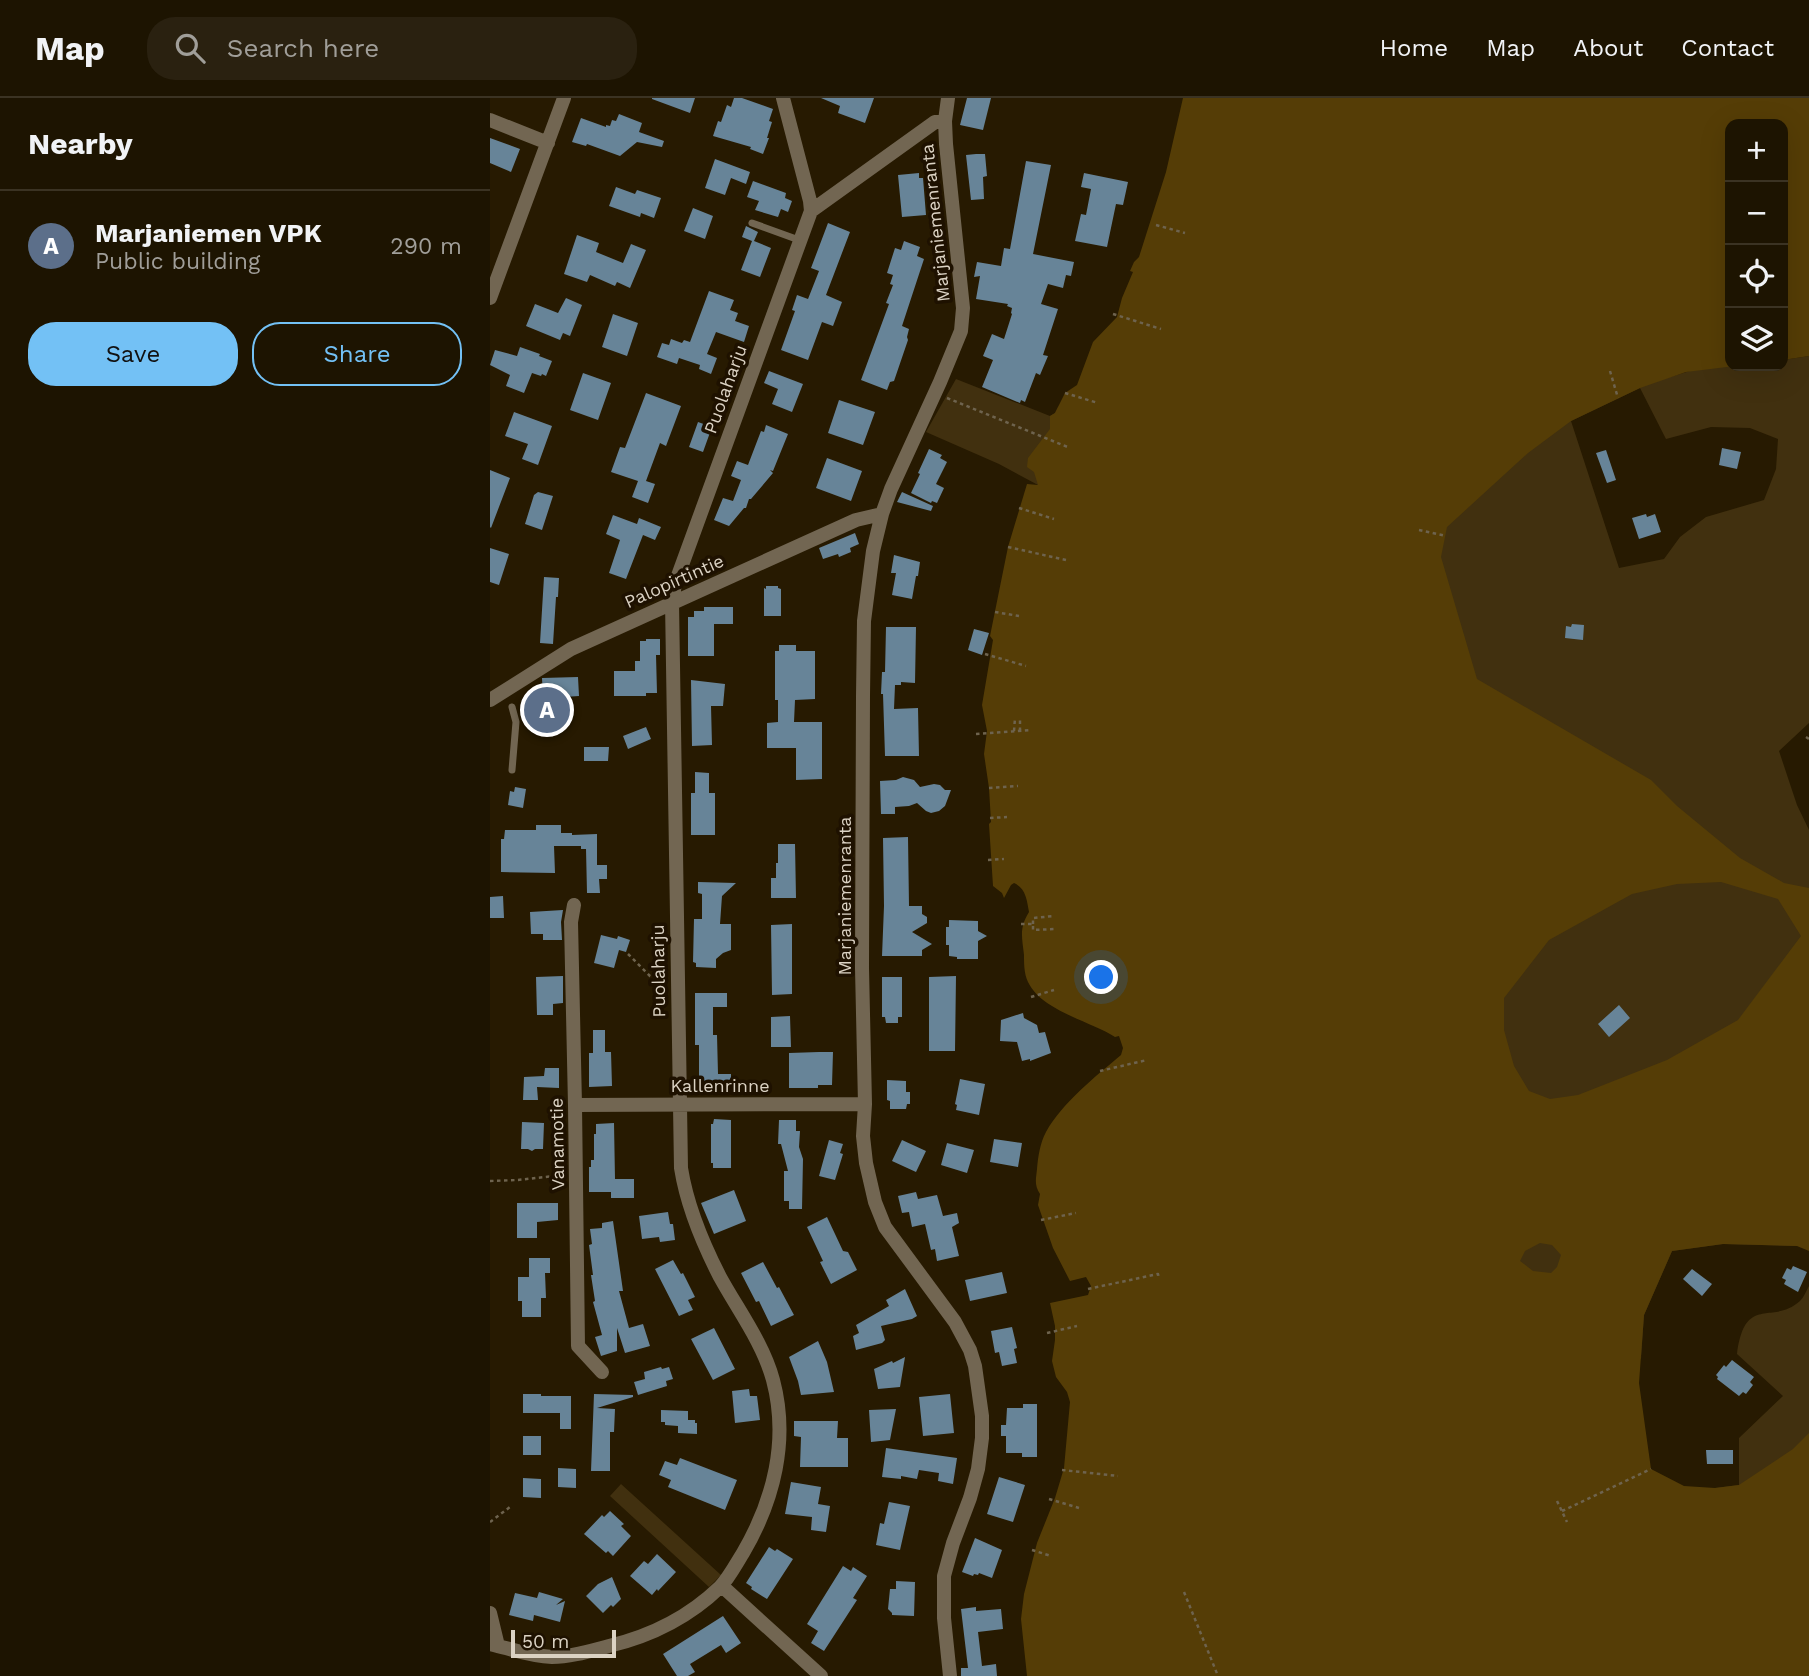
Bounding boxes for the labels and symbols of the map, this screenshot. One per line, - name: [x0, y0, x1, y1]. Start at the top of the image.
- street label: Marjaniemenranta: [916, 143, 954, 303]
- street label: Puolaharju: [699, 342, 751, 436]
- street label: Palopirtintie: [621, 550, 727, 612]
- pin: A: [524, 684, 570, 736]
- street label: Marjaniemenranta: [834, 817, 855, 975]
- street label: Puolaharju: [647, 924, 669, 1018]
- your location: [1084, 960, 1118, 994]
- street label: Kallenrinne: [670, 1075, 770, 1096]
- street label: Vanamotie: [546, 1098, 568, 1190]
- scale bar: [511, 1627, 616, 1659]

